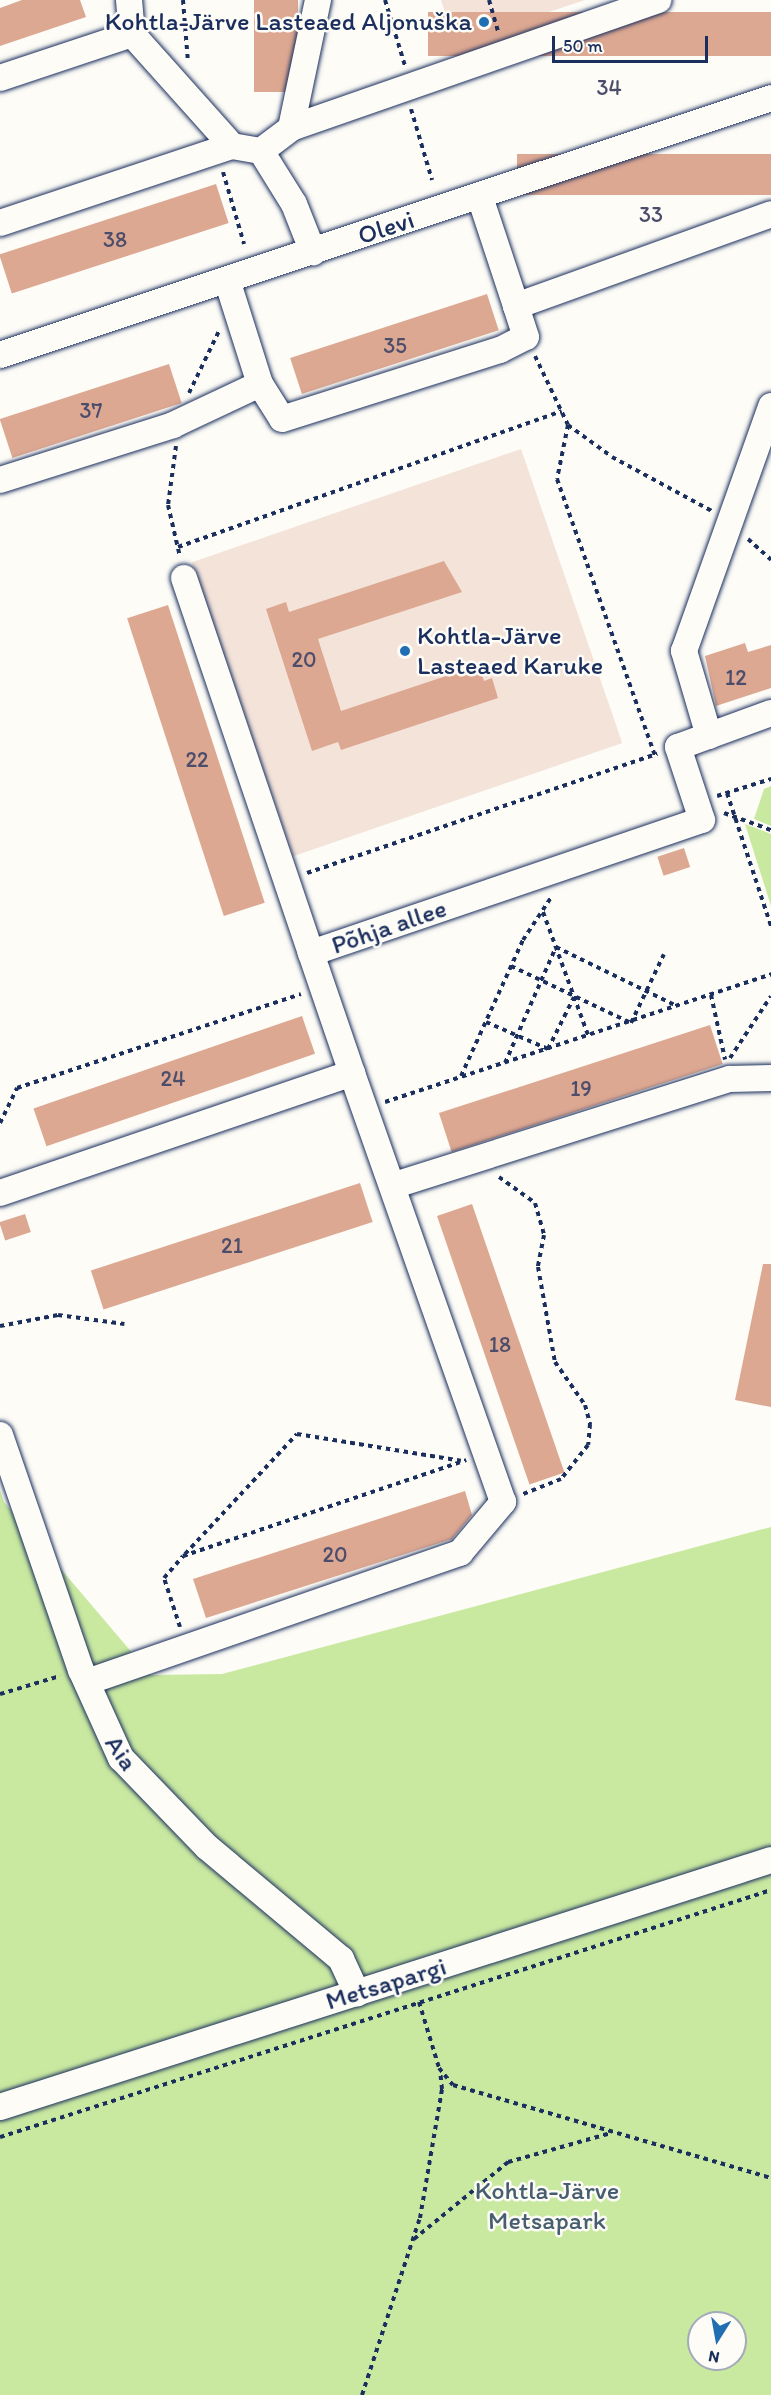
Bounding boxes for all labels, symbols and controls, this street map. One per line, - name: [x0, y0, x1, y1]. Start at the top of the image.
- place label: Kohtla-Järve Lasteaed Aljonuška: [104, 6, 472, 38]
- marker: Kohtla-Järve Lasteaed Aljonuška: [477, 15, 491, 29]
- scale bar: [555, 24, 711, 62]
- text: 50 m: [563, 35, 603, 57]
- house number: 34: [596, 75, 622, 101]
- house number: 33: [639, 202, 663, 228]
- street label: Olevi: [354, 204, 418, 252]
- house number: 38: [103, 227, 127, 253]
- house number: 35: [383, 333, 407, 359]
- house number: 37: [80, 398, 102, 424]
- place label: Kohtla-Järve Lasteaed Karuke: [417, 620, 604, 682]
- marker: Kohtla-Järve Lasteaed Karuke: [398, 644, 412, 658]
- house number: 20: [291, 647, 317, 673]
- house number: 12: [725, 665, 747, 691]
- house number: 22: [185, 747, 209, 773]
- street label: Põhja allee: [327, 893, 451, 961]
- house number: 24: [161, 1066, 185, 1092]
- house number: 19: [570, 1076, 592, 1102]
- house number: 21: [221, 1233, 243, 1259]
- house number: 18: [489, 1332, 511, 1358]
- house number: 20: [322, 1542, 348, 1568]
- street label: Aia: [98, 1729, 144, 1777]
- street label: Metsapargi: [322, 1951, 450, 2017]
- park label: Kohtla-Järve Metsapark: [475, 2175, 619, 2236]
- north arrow: [687, 2311, 747, 2371]
- text: N: [707, 2347, 721, 2368]

